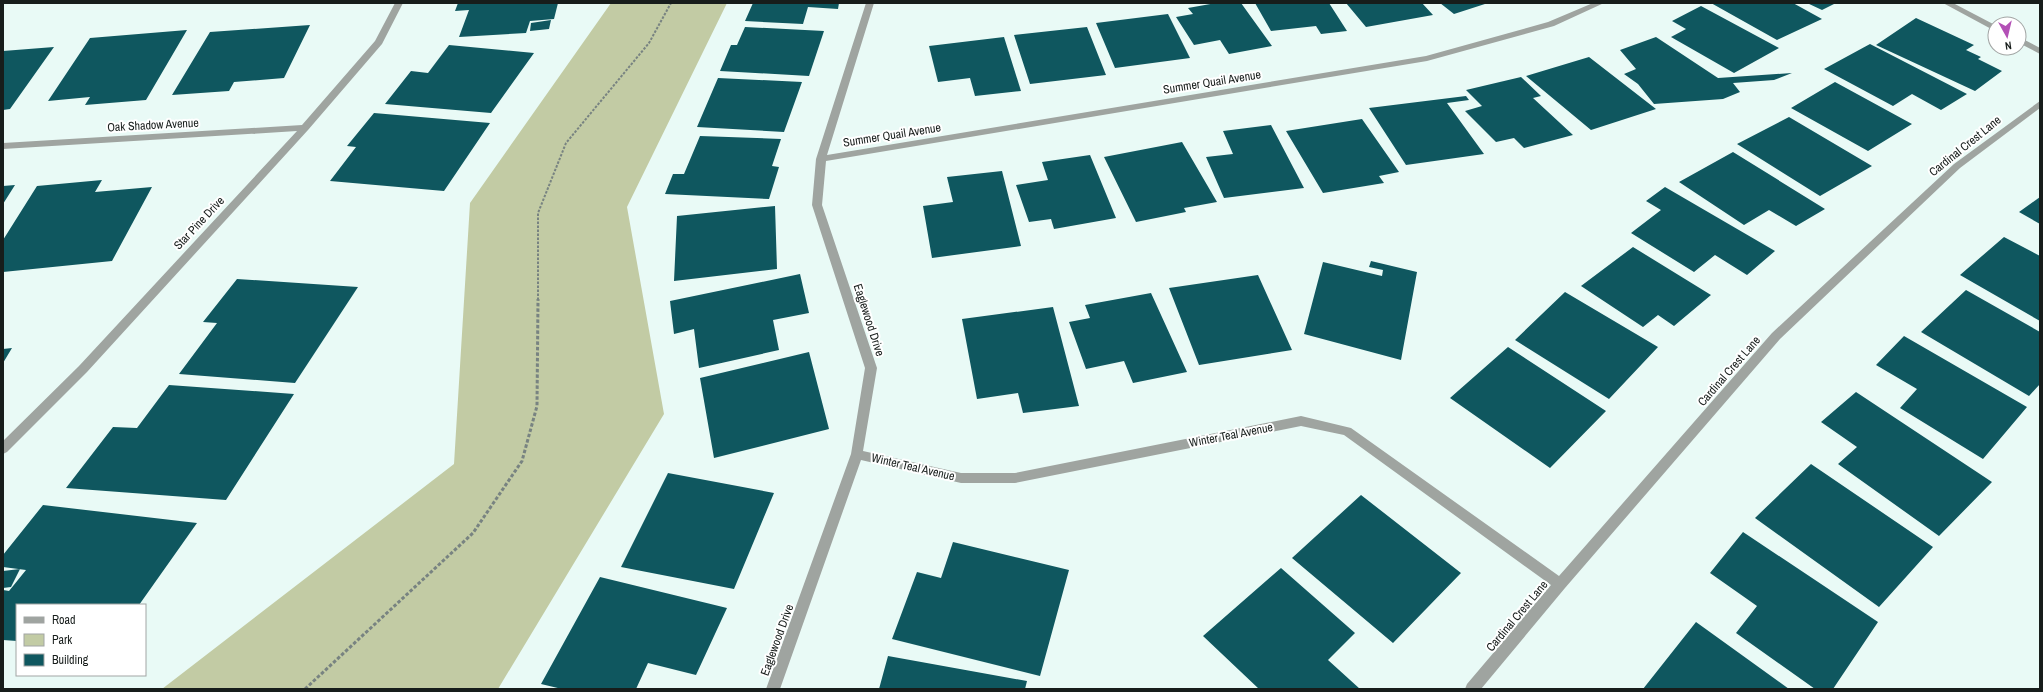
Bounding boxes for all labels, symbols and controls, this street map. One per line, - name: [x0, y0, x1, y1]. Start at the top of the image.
- north arrow: [1987, 16, 2027, 56]
- text: N: [2004, 39, 2013, 53]
- street label: Summer Quail Avenue: [1162, 66, 1262, 98]
- street label: Cardinal Crest Lane: [1926, 112, 2004, 180]
- street label: Oak Shadow Avenue: [107, 115, 199, 135]
- street label: Summer Quail Avenue: [842, 119, 942, 151]
- street label: Star Pine Drive: [170, 193, 228, 253]
- street label: Eaglewood Drive: [850, 282, 888, 358]
- street label: Cardinal Crest Lane: [1694, 333, 1764, 409]
- street label: Winter Teal Avenue: [1188, 419, 1274, 451]
- street label: Winter Teal Avenue: [870, 450, 956, 484]
- street label: Cardinal Crest Lane: [1483, 577, 1551, 655]
- street label: Eaglewood Drive: [757, 602, 797, 678]
- legend: [16, 604, 146, 676]
- text: Road: [52, 612, 76, 628]
- text: Park: [52, 632, 72, 648]
- text: Building: [52, 652, 89, 668]

